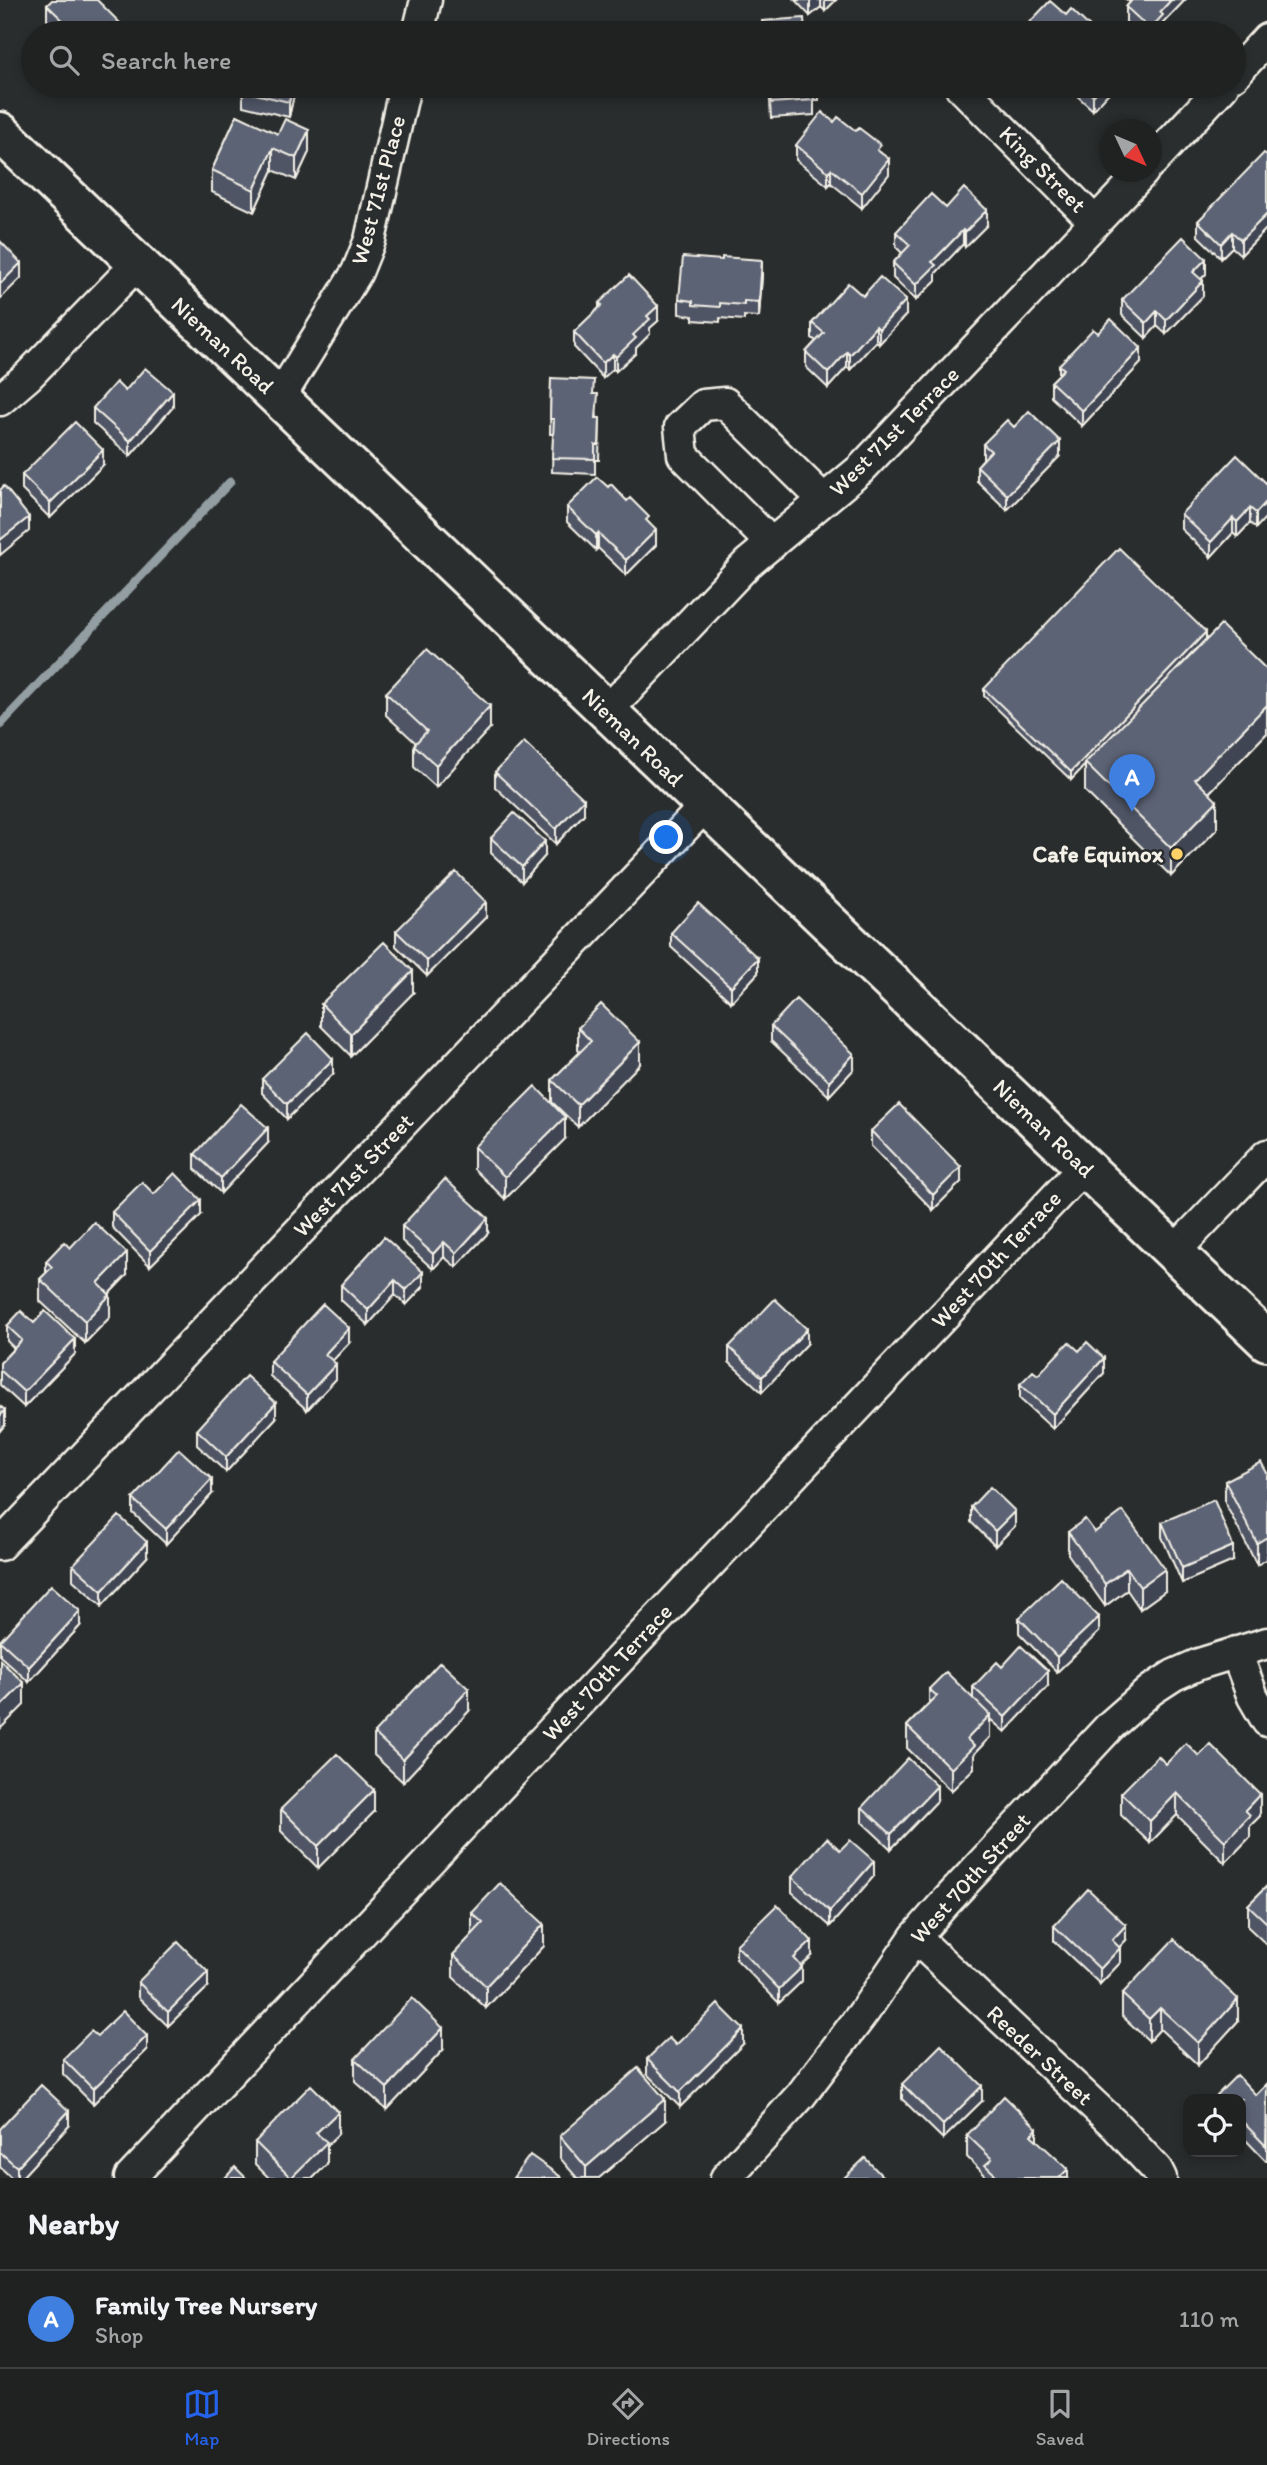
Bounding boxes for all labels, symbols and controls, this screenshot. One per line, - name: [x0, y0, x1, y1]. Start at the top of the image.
- search box: [21, 21, 1246, 98]
- icon: search: [45, 41, 83, 79]
- text: Search here: [101, 44, 231, 76]
- street label: West 71st Place: [345, 112, 411, 268]
- north arrow: [1099, 119, 1162, 182]
- street label: King Street: [994, 120, 1093, 219]
- street label: Nieman Road: [166, 290, 281, 400]
- street label: West 71st Terrace: [823, 360, 965, 502]
- street label: Nieman Road: [576, 682, 690, 793]
- pin: A: [1109, 754, 1155, 812]
- your location: [649, 820, 683, 854]
- place label: Cafe Equinox: [1032, 840, 1164, 868]
- marker: Cafe Equinox: [1169, 846, 1185, 862]
- street label: Nieman Road: [987, 1073, 1101, 1184]
- street label: West 71st Street: [287, 1107, 419, 1243]
- street label: West 70th Terrace: [925, 1184, 1067, 1334]
- street label: West 70th Terrace: [536, 1597, 678, 1747]
- street label: West 70th Street: [904, 1807, 1036, 1949]
- street label: Reeder Street: [981, 1999, 1099, 2111]
- map controls: [1183, 2094, 1246, 2157]
- button: locate: [1183, 2094, 1246, 2157]
- text: Nearby: [28, 2205, 119, 2242]
- text: Family Tree Nursery: [95, 2289, 317, 2321]
- text: A: [44, 2305, 58, 2333]
- text: 110 m: [1179, 2305, 1239, 2333]
- text: Shop: [95, 2321, 143, 2349]
- tab: Map: [183, 2385, 221, 2450]
- tab: Directions: [586, 2385, 670, 2450]
- tab: Saved: [1036, 2385, 1084, 2450]

